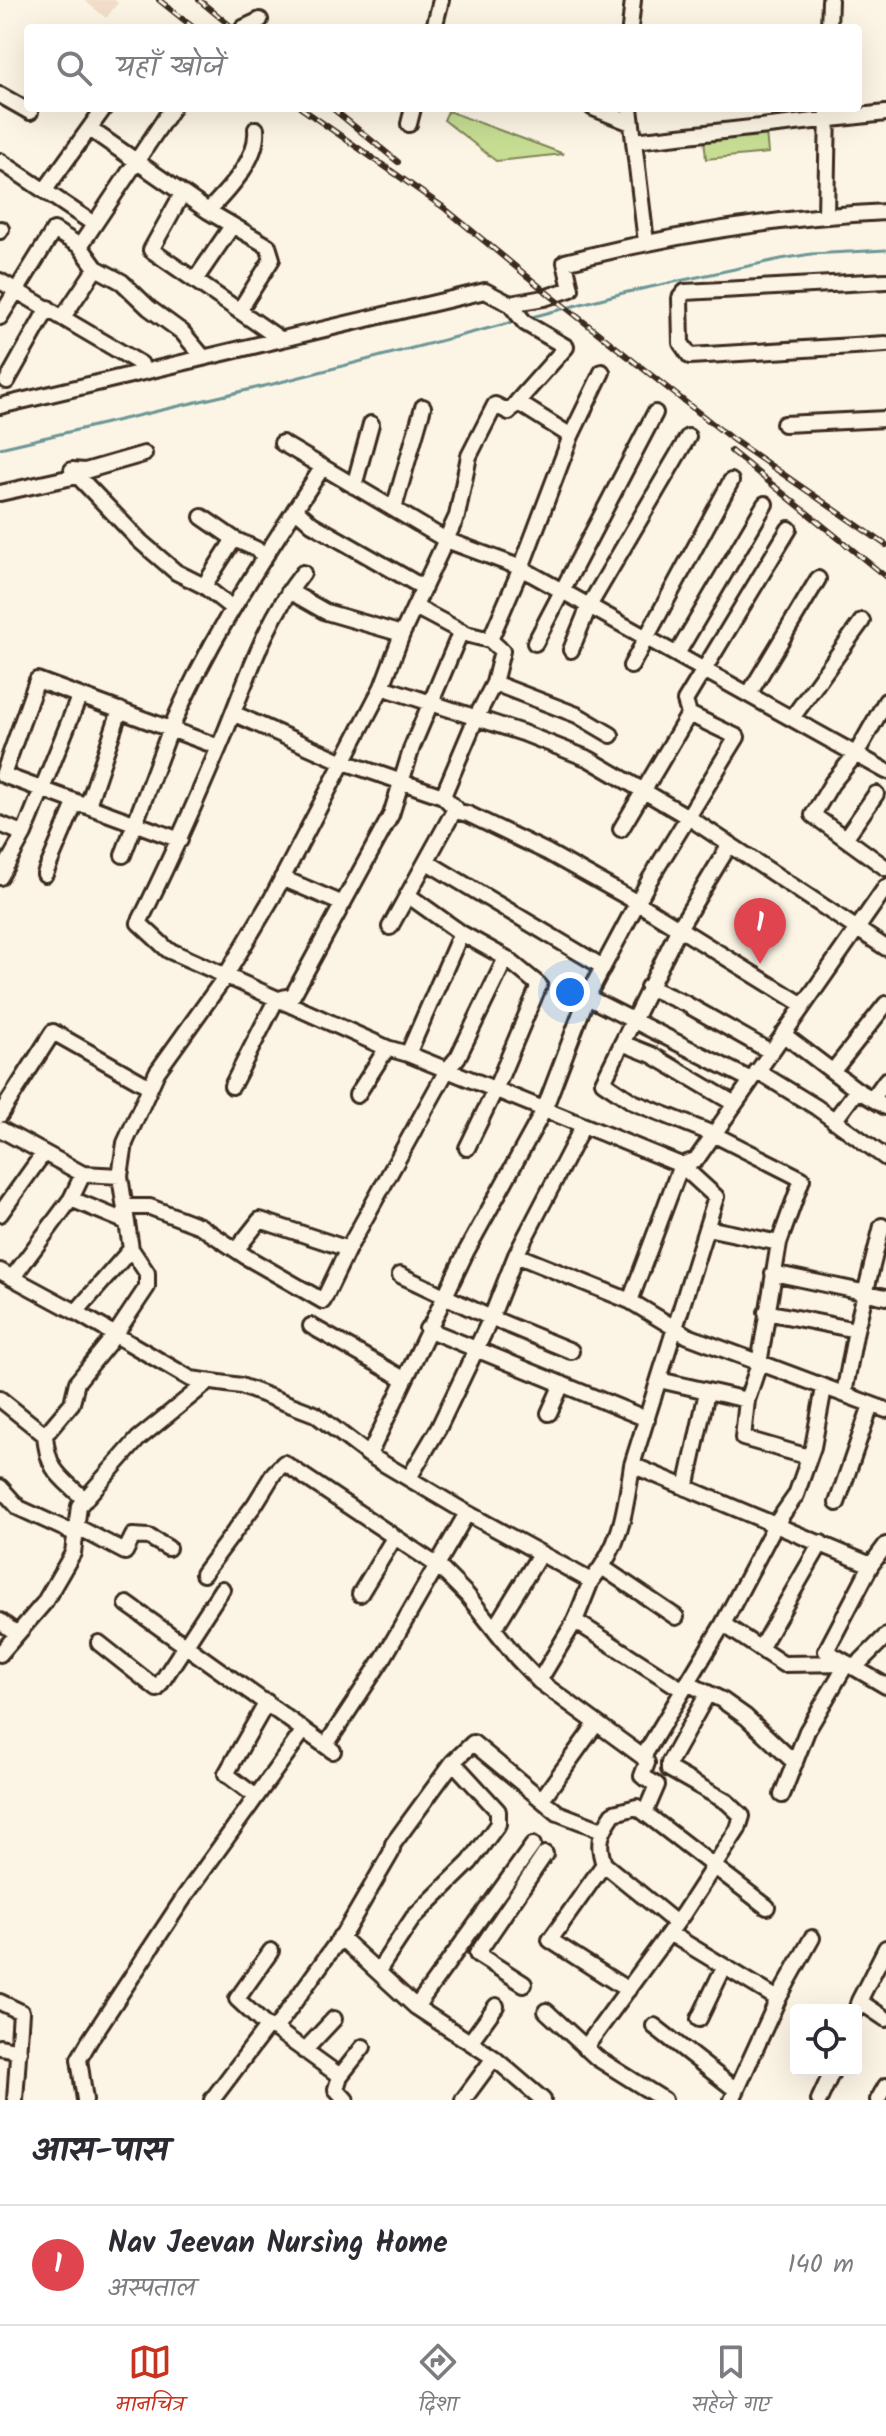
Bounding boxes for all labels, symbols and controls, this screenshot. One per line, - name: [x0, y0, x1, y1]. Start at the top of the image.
- search box: [24, 24, 862, 112]
- text: यहाँ खोजें: [116, 44, 224, 92]
- icon: search: [52, 46, 96, 90]
- pin: 1: [734, 898, 786, 964]
- your location: [550, 972, 590, 1012]
- map controls: [790, 2004, 862, 2076]
- button: locate: [790, 2004, 862, 2076]
- text: आस-पास: [32, 2125, 169, 2179]
- text: Nav Jeevan Nursing Home: [108, 2220, 448, 2268]
- text: 1: [54, 2244, 62, 2286]
- text: 140 m: [787, 2244, 854, 2286]
- text: अस्पताल: [108, 2268, 195, 2310]
- tab: मानचित्र: [116, 2340, 184, 2423]
- tab: दिशा: [416, 2340, 460, 2423]
- tab: सहेजे गए: [692, 2340, 770, 2423]

